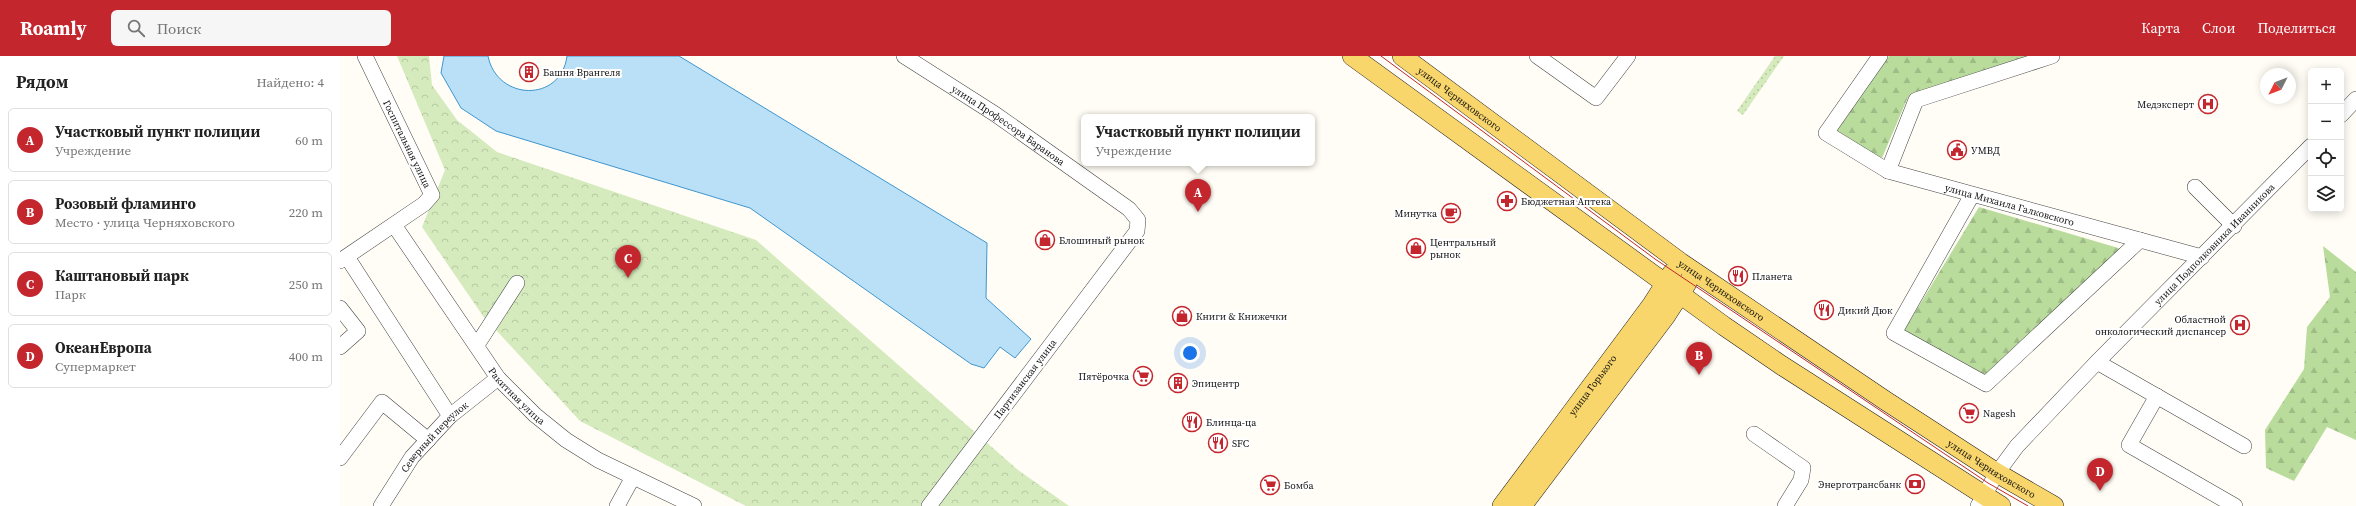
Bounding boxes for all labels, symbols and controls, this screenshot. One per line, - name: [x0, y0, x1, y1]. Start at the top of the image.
- search box: [111, 10, 391, 46]
- text: Roamly: [20, 15, 87, 41]
- icon: search: [125, 17, 147, 39]
- text: Поиск: [157, 18, 201, 39]
- text: Карта: [2141, 18, 2180, 38]
- text: Слои: [2202, 18, 2236, 38]
- text: Поделиться: [2258, 18, 2336, 38]
- building icon: Башня Врангеля: [518, 61, 540, 83]
- street label: улица Черняховского: [1415, 63, 1505, 135]
- place label: Башня Врангеля: [543, 66, 621, 79]
- north arrow: [2260, 68, 2296, 104]
- map controls: [2308, 68, 2344, 212]
- button: +: [2308, 68, 2344, 104]
- text: Рядом: [16, 70, 68, 94]
- text: Найдено: 4: [257, 74, 324, 91]
- street label: улица Профессора Баранова: [949, 82, 1068, 169]
- hospital icon: Медэксперт: [2197, 93, 2219, 115]
- street label: Госпитальная улица: [380, 98, 434, 191]
- place label: Медэксперт: [2137, 98, 2195, 111]
- button: −: [2308, 104, 2344, 140]
- popup: [1081, 114, 1315, 166]
- text: Участковый пункт полиции: [55, 121, 260, 142]
- text: Участковый пункт полиции: [1095, 121, 1301, 142]
- text: A: [26, 132, 34, 149]
- text: 60 m: [295, 132, 323, 149]
- public building icon: УМВД: [1946, 139, 1968, 161]
- button: locate: [2308, 140, 2344, 176]
- text: Учреждение: [55, 142, 131, 159]
- text: Учреждение: [1095, 142, 1172, 159]
- place label: УМВД: [1971, 144, 2000, 157]
- button: layers: [2308, 176, 2344, 212]
- pin: A: [1185, 179, 1211, 212]
- street label: улица Михаила Галковского: [1944, 180, 2076, 228]
- street label: улица Подполковника Иванникова: [2151, 180, 2278, 308]
- pharmacy icon: Бюджетная Аптека: [1496, 190, 1518, 212]
- text: Розовый фламинго: [55, 193, 196, 214]
- place label: Бюджетная Аптека: [1521, 195, 1612, 208]
- cafe icon: Минутка: [1440, 202, 1462, 224]
- text: B: [26, 204, 34, 221]
- text: 220 m: [289, 204, 323, 221]
- place label: Минутка: [1395, 207, 1438, 220]
- text: Место · улица Черняховского: [55, 214, 235, 231]
- shop icon: Блошиный рынок: [1034, 229, 1056, 251]
- place label: Блошиный рынок: [1059, 234, 1145, 247]
- place label: Центральный рынок: [1430, 236, 1497, 261]
- shop icon: Центральный рынок: [1405, 237, 1427, 259]
- pin: C: [615, 245, 641, 278]
- street label: улица Черняховского: [1676, 256, 1767, 324]
- text: Каштановый парк: [55, 265, 189, 286]
- restaurant icon: Планета: [1727, 265, 1749, 287]
- place label: Планета: [1752, 270, 1793, 283]
- text: C: [26, 276, 34, 293]
- text: 250 m: [289, 276, 323, 293]
- text: Парк: [55, 286, 86, 303]
- restaurant icon: Дикий Дюк: [1813, 299, 1835, 321]
- place label: Дикий Дюк: [1838, 304, 1893, 317]
- shop icon: Книги & Книжечки: [1171, 305, 1193, 327]
- place label: Книги & Книжечки: [1196, 310, 1288, 323]
- place label: Областной онкологический диспансер: [2095, 313, 2227, 338]
- hospital icon: Областной онкологический диспансер: [2229, 314, 2251, 336]
- street label: Партизанская улица: [991, 336, 1060, 422]
- text: ОкеанЕвропа: [55, 337, 152, 358]
- pin: B: [1686, 342, 1712, 375]
- your location: [1180, 343, 1200, 363]
- text: D: [25, 348, 35, 365]
- text: 400 m: [289, 348, 323, 365]
- street label: улица Горького: [1565, 352, 1619, 418]
- text: Супермаркет: [55, 358, 136, 375]
- street label: Ракитная улица: [486, 365, 549, 428]
- supermarket icon: Пятёрочка: [1132, 365, 1154, 387]
- place label: Пятёрочка: [1079, 370, 1130, 383]
- building icon: Эпицентр: [1167, 372, 1189, 394]
- place label: Эпицентр: [1192, 377, 1240, 390]
- street label: Северный переулок: [398, 398, 471, 475]
- supermarket icon: Nagesh: [1958, 402, 1980, 424]
- place label: Nagesh: [1983, 407, 2016, 420]
- restaurant icon: Блинца-ца: [1181, 411, 1203, 433]
- place label: Блинца-ца: [1206, 416, 1257, 429]
- restaurant icon: SFC: [1207, 432, 1229, 454]
- street label: улица Черняховского: [1945, 436, 2039, 501]
- place label: SFC: [1232, 437, 1249, 450]
- pin: D: [2087, 458, 2113, 491]
- bank icon: Энерготрансбанк: [1904, 473, 1926, 495]
- supermarket icon: Бомба: [1259, 474, 1281, 496]
- place label: Энерготрансбанк: [1818, 478, 1901, 491]
- place label: Бомба: [1284, 479, 1314, 492]

